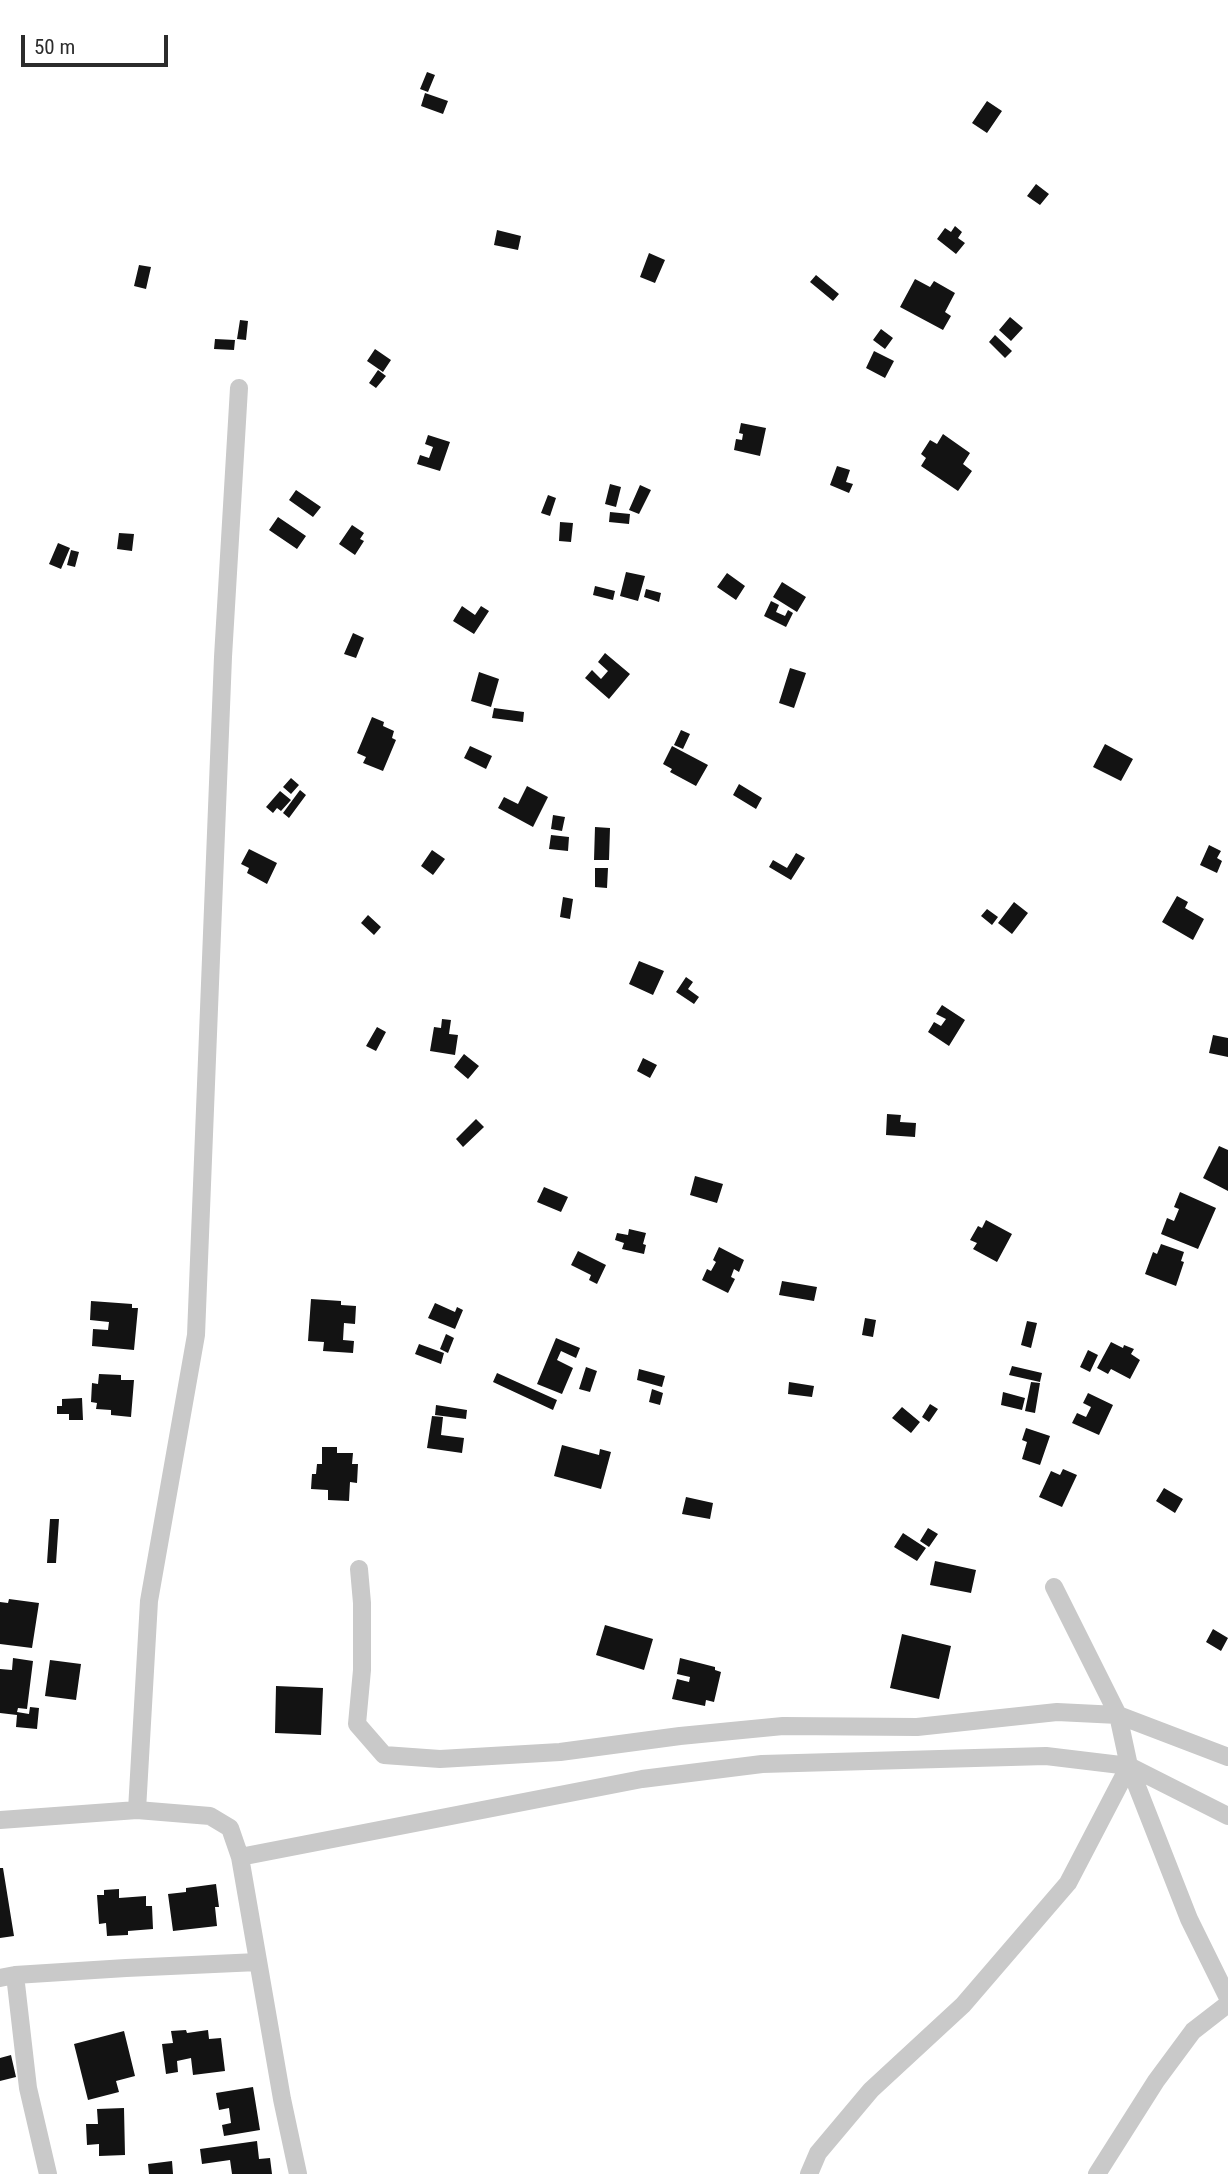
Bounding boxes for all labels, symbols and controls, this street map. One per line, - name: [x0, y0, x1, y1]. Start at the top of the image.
- scale bar: [24, 21, 172, 65]
- text: 50 m: [34, 35, 75, 59]

